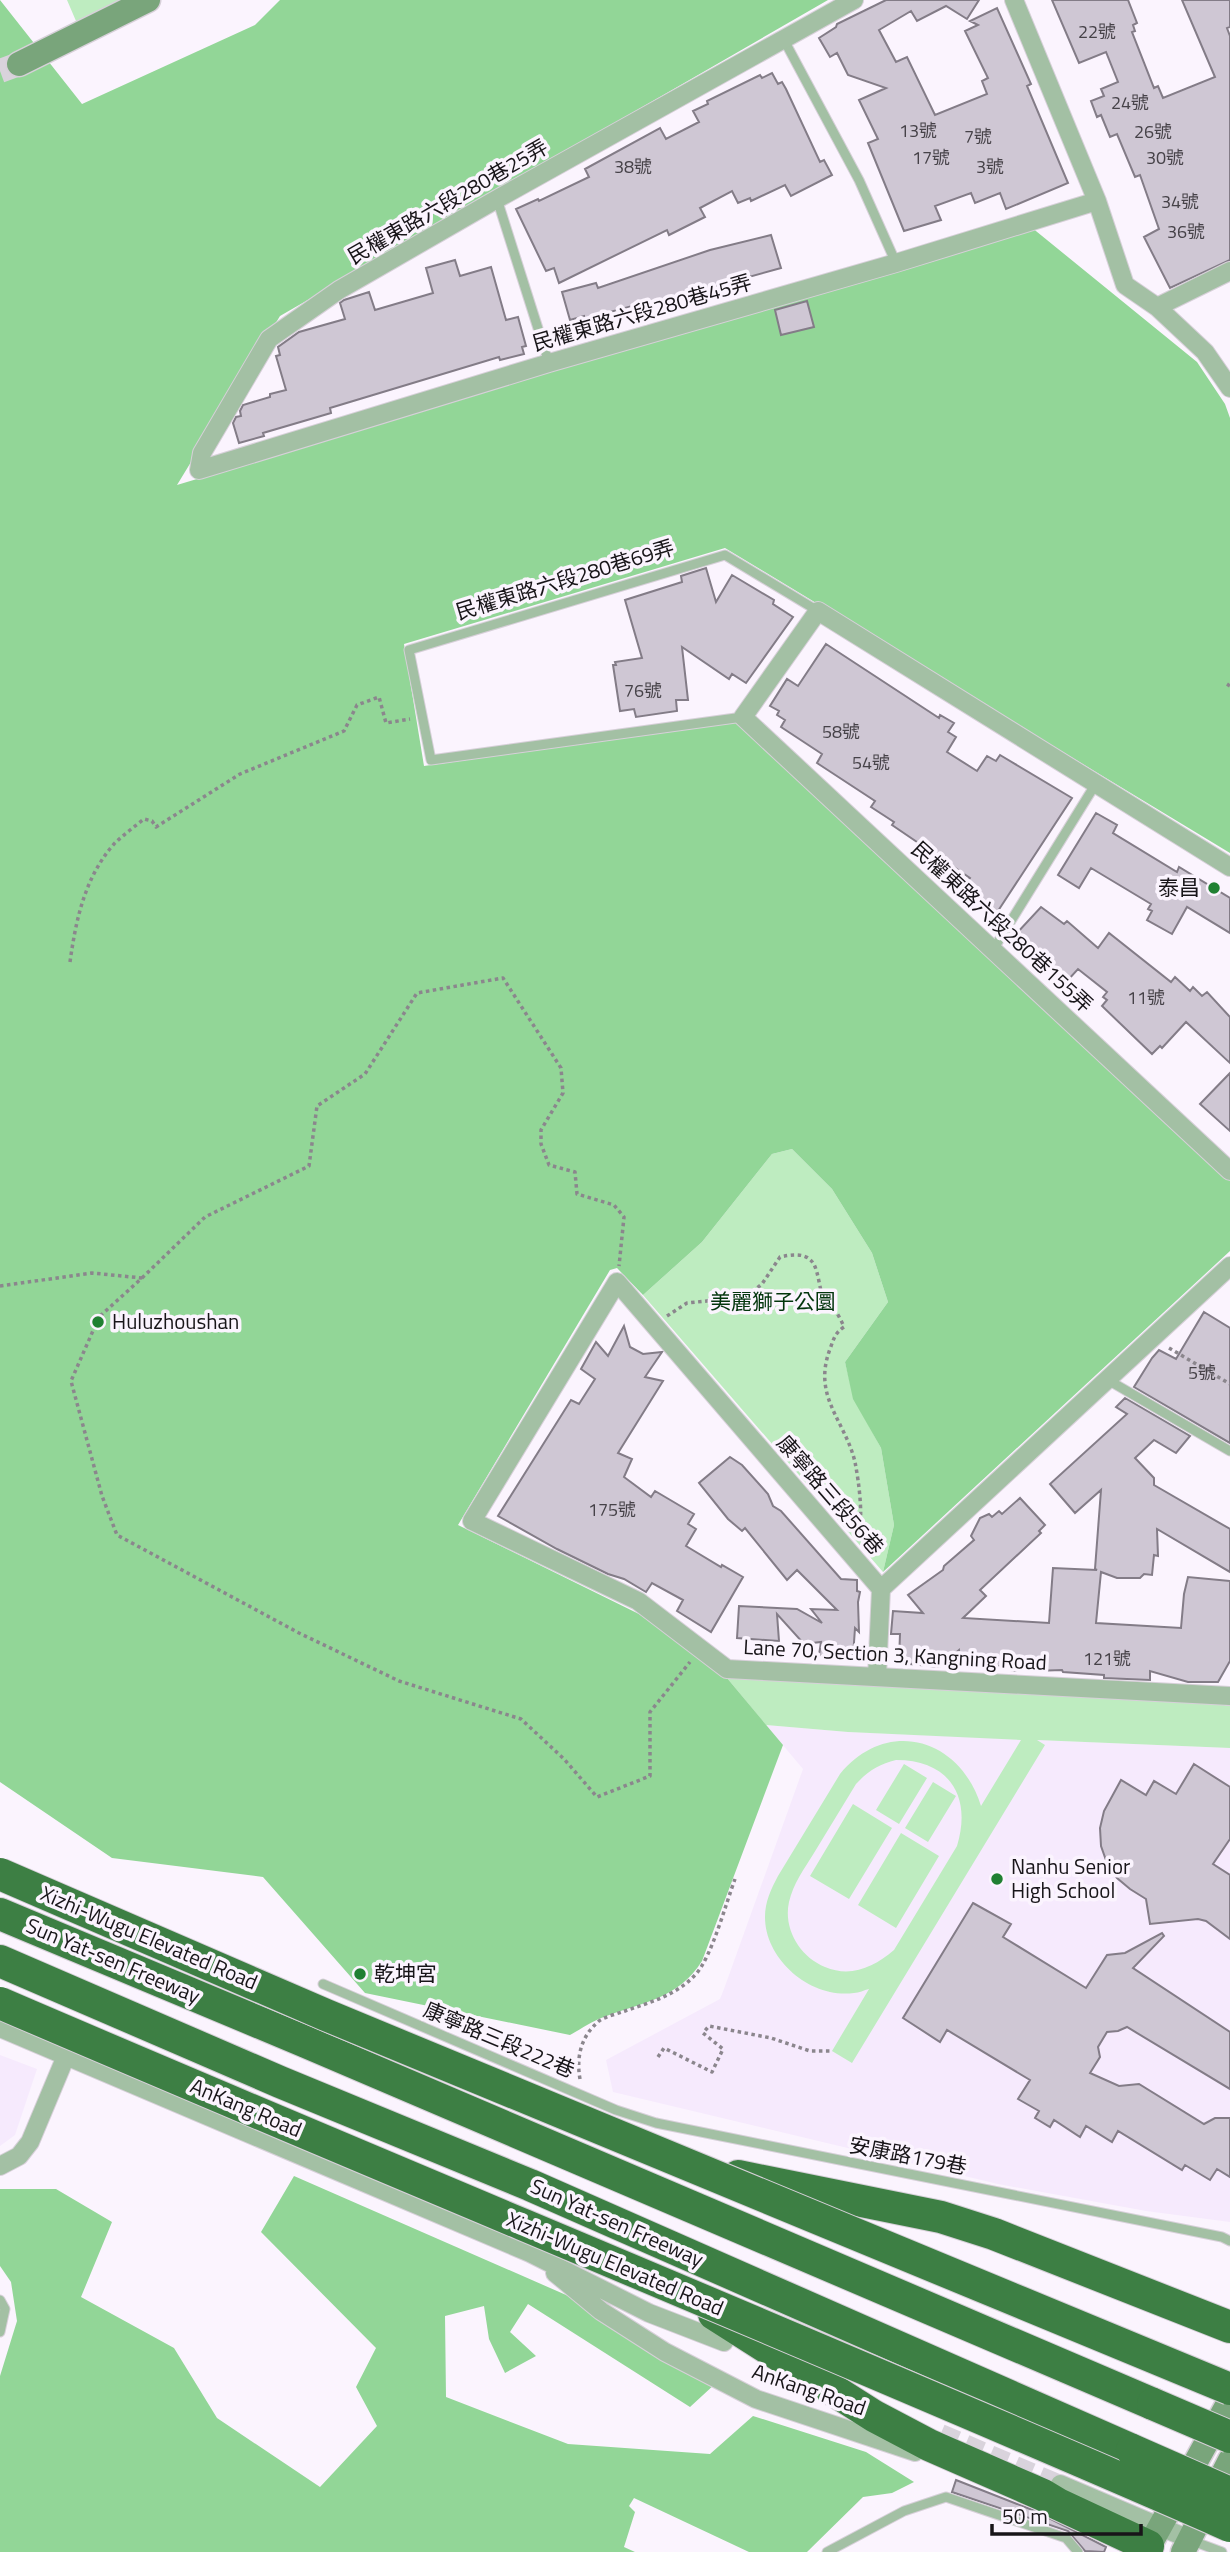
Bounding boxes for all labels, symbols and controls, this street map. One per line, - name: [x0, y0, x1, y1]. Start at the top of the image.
- house number: 22號: [1078, 18, 1116, 45]
- house number: 24號: [1111, 89, 1149, 116]
- house number: 13號: [899, 117, 937, 144]
- house number: 26號: [1134, 118, 1172, 145]
- house number: 7號: [964, 123, 992, 150]
- street label: 民權東路六段280巷25弄: [341, 131, 554, 272]
- house number: 17號: [912, 144, 950, 171]
- house number: 30號: [1146, 144, 1184, 171]
- house number: 38號: [614, 153, 652, 180]
- house number: 3號: [976, 153, 1004, 180]
- house number: 34號: [1161, 188, 1199, 215]
- house number: 36號: [1167, 218, 1205, 245]
- street label: 民權東路六段280巷45弄: [528, 265, 755, 359]
- street label: 民權東路六段280巷69弄: [452, 531, 678, 628]
- house number: 76號: [624, 677, 662, 704]
- house number: 58號: [822, 718, 860, 745]
- house number: 54號: [852, 749, 890, 776]
- street label: 民權東路六段280巷155弄: [905, 833, 1101, 1019]
- place label: 泰昌: [1158, 871, 1200, 903]
- marker: 泰昌: [1206, 880, 1222, 896]
- house number: 11號: [1127, 984, 1165, 1011]
- park label: 美麗獅子公圜: [710, 1285, 836, 1317]
- place label: Huluzhoushan: [112, 1305, 239, 1337]
- marker: Huluzhoushan: [90, 1314, 106, 1330]
- house number: 5號: [1188, 1359, 1216, 1386]
- street label: 康寧路三段56巷: [770, 1427, 892, 1561]
- house number: 175號: [588, 1496, 636, 1523]
- street label: Lane 70, Section 3, Kangning Road: [743, 1630, 1048, 1678]
- house number: 121號: [1083, 1645, 1131, 1672]
- place label: Nanhu Senior High School: [1011, 1850, 1130, 1906]
- marker: Nanhu Senior High School: [989, 1871, 1005, 1887]
- street label: Xizhi-Wugu Elevated Road: [36, 1877, 263, 1997]
- street label: Sun Yat-sen Freeway: [21, 1909, 205, 2011]
- place label: 乾坤宮: [374, 1957, 437, 1989]
- marker: 乾坤宮: [352, 1966, 368, 1982]
- street label: 康寧路三段222巷: [419, 1993, 580, 2085]
- street label: AnKang Road: [186, 2069, 307, 2145]
- street label: 安康路179巷: [847, 2128, 970, 2182]
- street label: Sun Yat-sen Freeway: [526, 2170, 709, 2275]
- street label: Xizhi-Wugu Elevated Road: [502, 2203, 729, 2323]
- street label: AnKang Road: [748, 2355, 871, 2423]
- scale bar: [992, 2492, 1141, 2536]
- text: 50 m: [1002, 2500, 1048, 2532]

